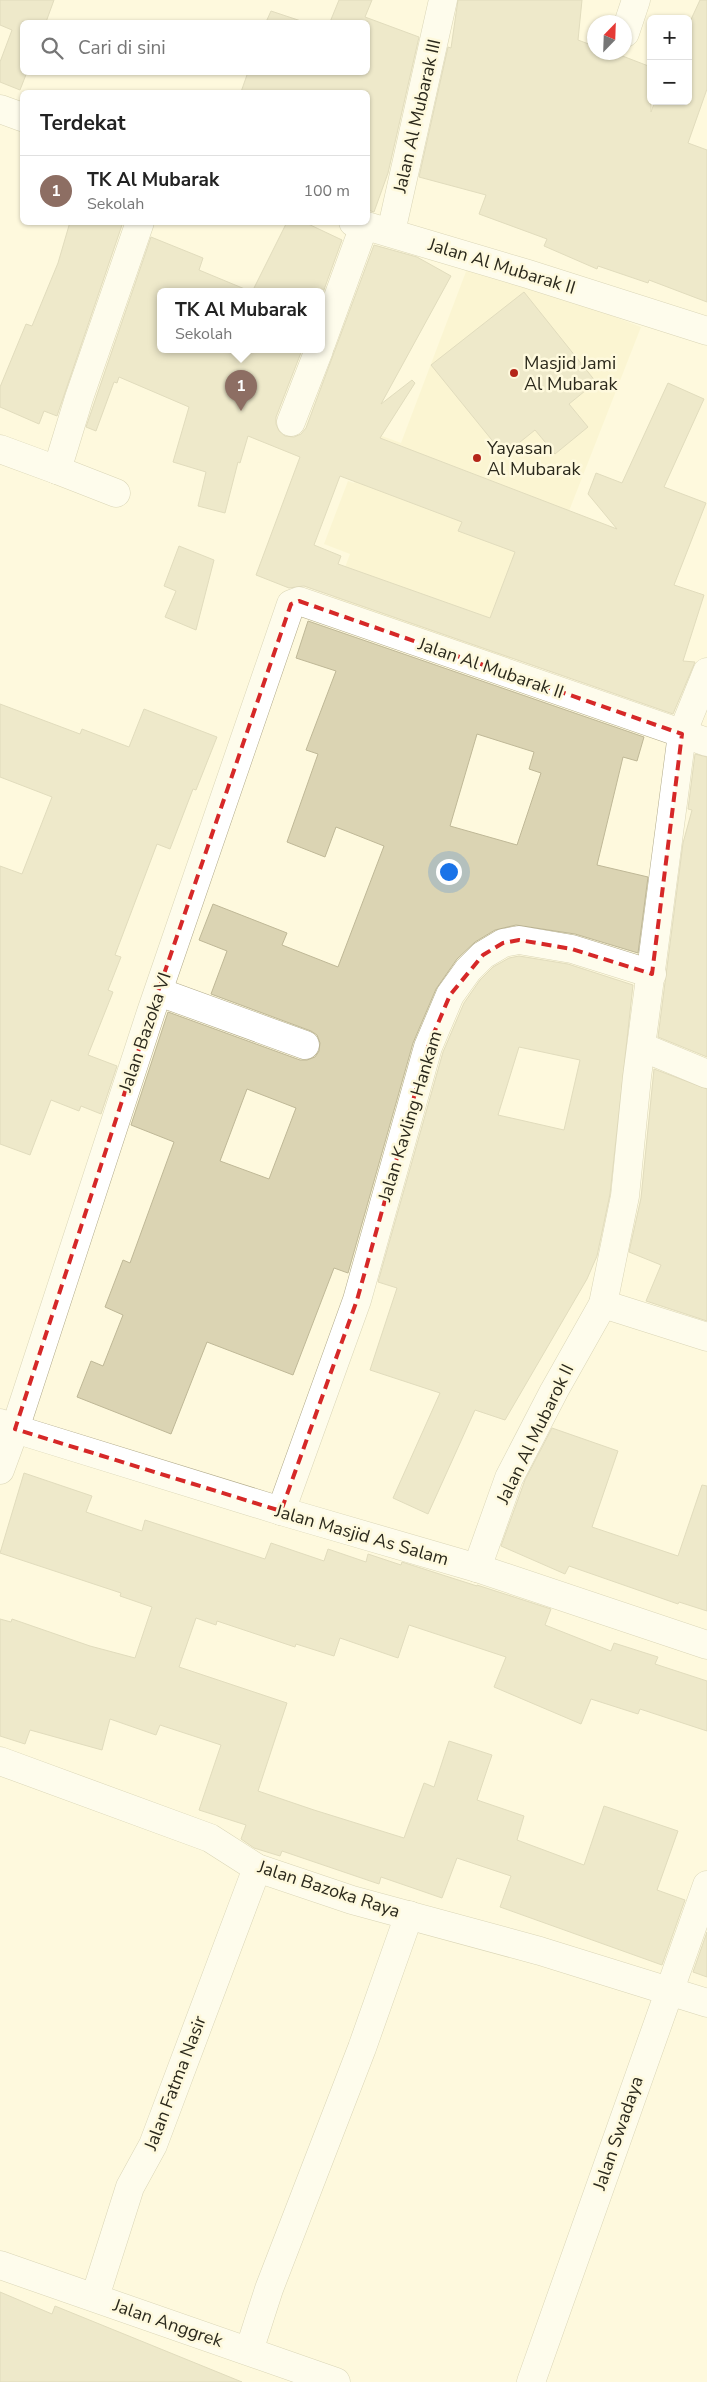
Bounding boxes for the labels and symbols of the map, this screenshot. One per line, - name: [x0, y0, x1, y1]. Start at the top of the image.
- north arrow: [587, 15, 632, 60]
- street label: Jalan Al Mubarak III: [387, 37, 446, 196]
- street label: Jalan Al Mubarak II: [425, 232, 578, 300]
- place label: Masjid Jami Al Mubarak: [524, 351, 618, 396]
- marker: Masjid Jami Al Mubarak: [508, 367, 520, 379]
- pin: 1: [225, 370, 257, 411]
- place label: Yayasan Al Mubarak: [486, 436, 581, 481]
- marker: Yayasan Al Mubarak: [471, 452, 483, 464]
- street label: Jalan Al Mubarak II: [414, 632, 567, 704]
- your location: [436, 859, 462, 885]
- street label: Jalan Bazoka VI: [113, 969, 177, 1096]
- street label: Jalan Kavling Hankam: [372, 1028, 447, 1205]
- street label: Jalan Al Mubarok II: [490, 1360, 579, 1509]
- street label: Jalan Masjid As Salam: [272, 1498, 452, 1571]
- street label: Jalan Bazoka Raya: [254, 1854, 403, 1923]
- street label: Jalan Fatma Nasir: [138, 2012, 212, 2155]
- street label: Jalan Swadaya: [587, 2073, 649, 2194]
- street label: Jalan Anggrek: [109, 2293, 227, 2353]

